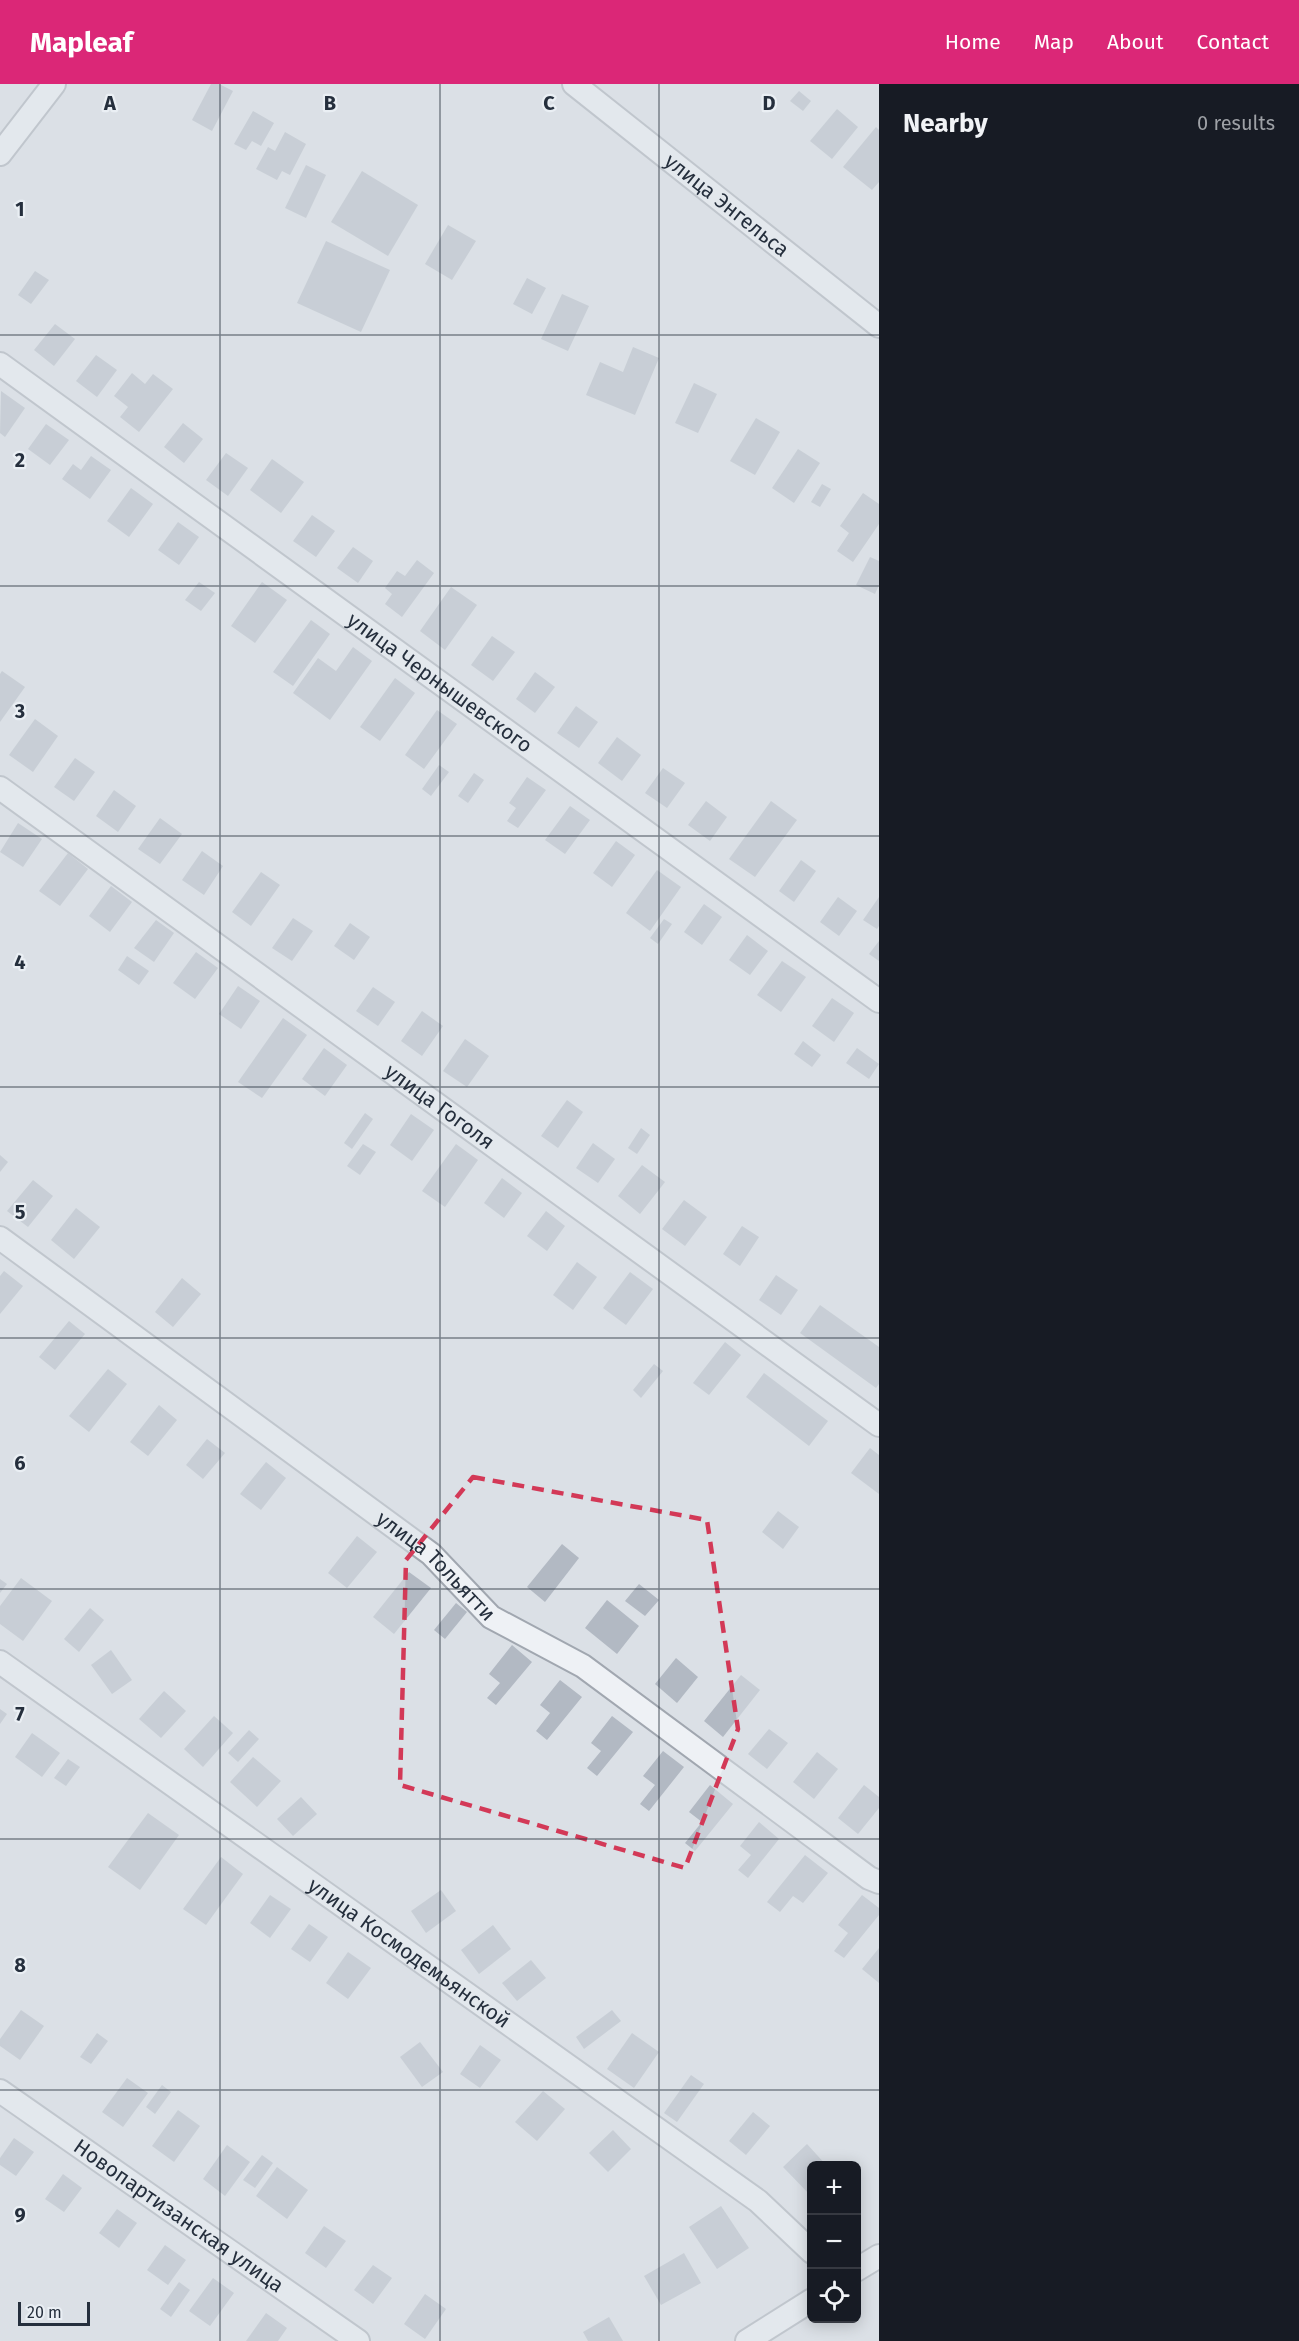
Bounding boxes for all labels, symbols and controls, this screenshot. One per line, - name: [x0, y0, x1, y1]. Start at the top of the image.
- text: Mapleaf: [30, 26, 133, 59]
- text: Home: [945, 29, 1001, 55]
- text: Map: [1034, 29, 1074, 55]
- text: About: [1107, 29, 1164, 55]
- text: Contact: [1197, 29, 1269, 55]
- text: A: [103, 91, 117, 115]
- text: B: [324, 91, 336, 115]
- text: C: [543, 91, 555, 115]
- text: D: [762, 91, 776, 115]
- text: Nearby: [903, 108, 988, 139]
- text: 0 results: [1197, 111, 1275, 135]
- street label: улица Энгельса: [659, 148, 794, 263]
- text: 1: [15, 197, 25, 221]
- text: 2: [15, 448, 25, 472]
- street label: улица Чернышевского: [342, 607, 537, 758]
- text: 3: [14, 699, 25, 723]
- text: 4: [14, 950, 26, 974]
- street label: улица Гоголя: [380, 1058, 500, 1155]
- text: 5: [15, 1200, 26, 1224]
- text: 6: [14, 1451, 26, 1475]
- street label: улица Тольятти: [371, 1505, 501, 1626]
- text: 7: [15, 1702, 25, 1726]
- street label: улица Космодемьянской: [303, 1872, 515, 2034]
- text: 8: [14, 1953, 26, 1977]
- street label: Новопартизанская улица: [69, 2133, 289, 2298]
- map controls: [807, 2161, 861, 2323]
- button: +: [807, 2161, 861, 2215]
- text: 9: [14, 2203, 26, 2227]
- button: −: [807, 2215, 861, 2269]
- button: locate: [807, 2269, 861, 2323]
- scale bar: [18, 2299, 90, 2326]
- text: 20 m: [27, 2303, 62, 2322]

